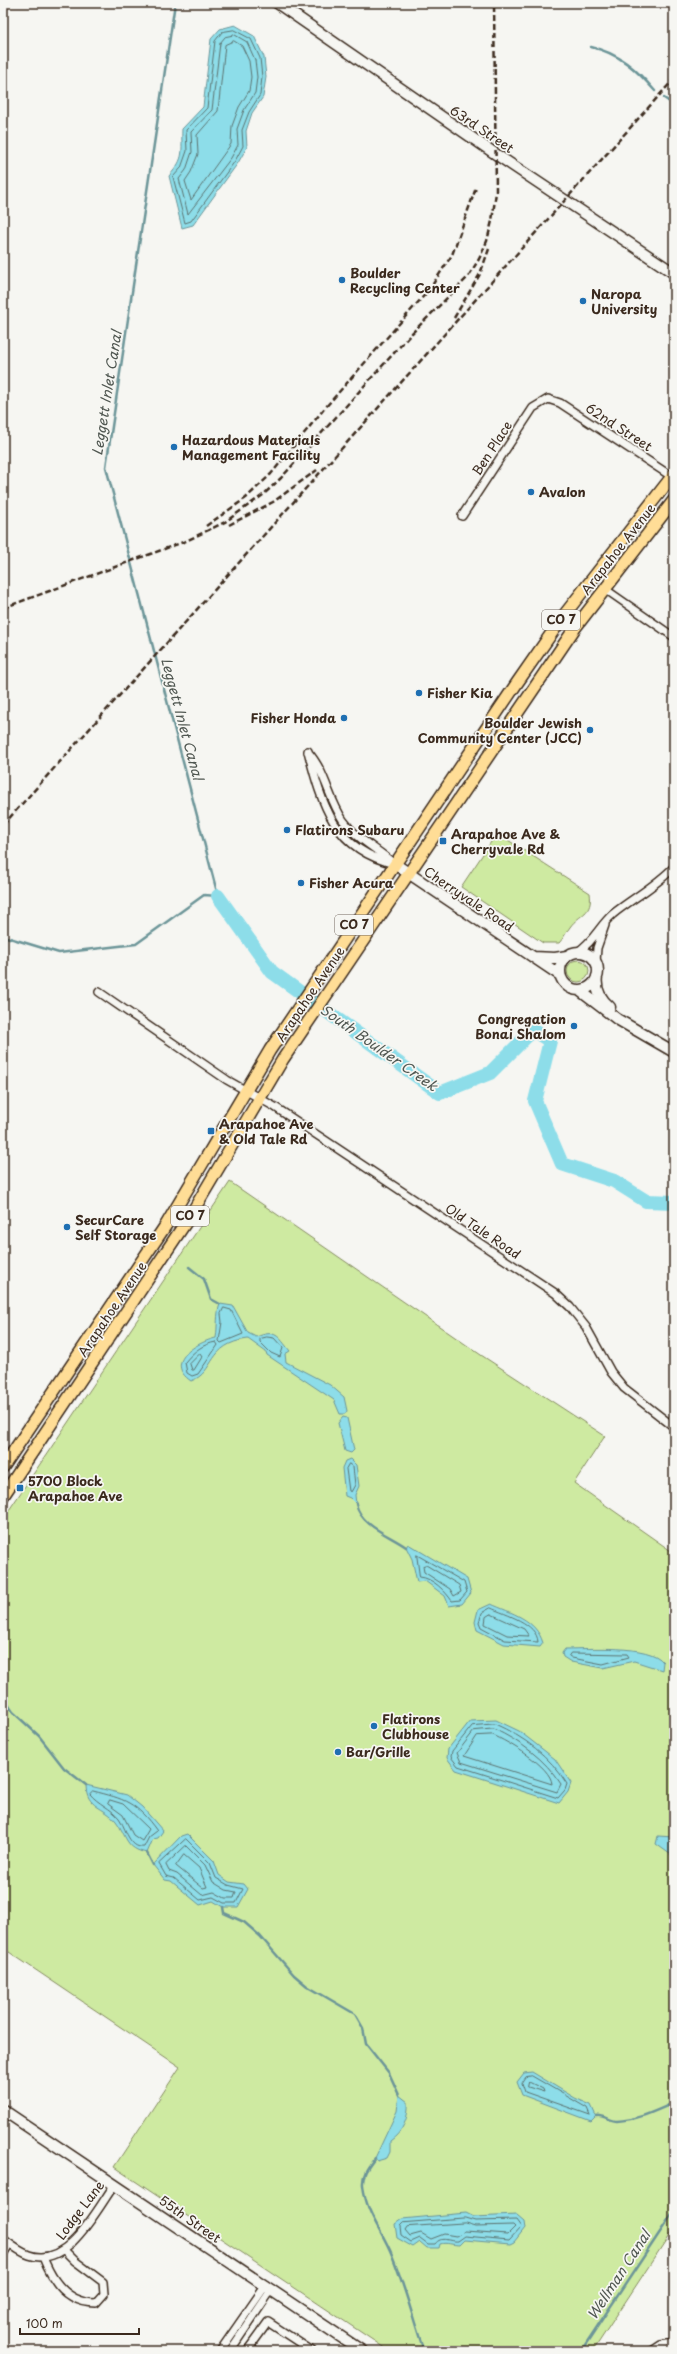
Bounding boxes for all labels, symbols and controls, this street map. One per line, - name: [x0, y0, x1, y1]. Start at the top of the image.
- street label: 63rd Street: [447, 100, 518, 157]
- place label: Boulder Recycling Center: [350, 263, 460, 297]
- marker: Boulder Recycling Center: [337, 275, 347, 285]
- place label: Naropa University: [591, 284, 657, 318]
- marker: Naropa University: [578, 296, 588, 306]
- water label: Leggett Inlet Canal: [86, 327, 127, 457]
- street label: 62nd Street: [582, 398, 656, 455]
- street label: Ben Place: [467, 417, 516, 479]
- place label: Hazardous Materials Management Facility: [182, 430, 320, 464]
- marker: Hazardous Materials Management Facility: [169, 442, 179, 452]
- place label: Avalon: [539, 482, 586, 501]
- marker: Avalon: [526, 487, 536, 497]
- street label: Arapahoe Avenue: [576, 499, 659, 598]
- road number: CO 7: [542, 610, 580, 630]
- water label: Leggett Inlet Canal: [156, 655, 209, 784]
- place label: Fisher Kia: [427, 683, 493, 702]
- marker: Fisher Kia: [414, 688, 424, 698]
- place label: Fisher Honda: [251, 708, 336, 727]
- marker: Fisher Honda: [339, 713, 349, 723]
- place label: Boulder Jewish Community Center (JCC): [418, 713, 582, 747]
- marker: Boulder Jewish Community Center (JCC): [585, 725, 595, 735]
- place label: Flatirons Subaru: [295, 820, 405, 839]
- place label: Arapahoe Ave & Cherryvale Rd: [451, 824, 560, 858]
- marker: Flatirons Subaru: [282, 825, 292, 835]
- marker: Arapahoe Ave & Cherryvale Rd: [438, 836, 448, 846]
- street label: Cherryvale Road: [420, 861, 518, 936]
- place label: Fisher Acura: [309, 873, 394, 892]
- marker: Fisher Acura: [296, 878, 306, 888]
- road number: CO 7: [335, 915, 373, 935]
- street label: Arapahoe Avenue: [271, 942, 349, 1045]
- water label: South Boulder Creek: [316, 999, 443, 1097]
- place label: Congregation Bonai Shalom: [475, 1009, 566, 1043]
- marker: Congregation Bonai Shalom: [569, 1021, 579, 1031]
- place label: Arapahoe Ave & Old Tale Rd: [219, 1114, 314, 1148]
- marker: Arapahoe Ave & Old Tale Rd: [206, 1126, 216, 1136]
- street label: Old Tale Road: [442, 1198, 525, 1263]
- road number: CO 7: [171, 1206, 209, 1226]
- place label: SecurCare Self Storage: [75, 1210, 156, 1244]
- marker: SecurCare Self Storage: [62, 1222, 72, 1232]
- street label: Arapahoe Avenue: [73, 1257, 151, 1360]
- place label: 5700 Block Arapahoe Ave: [28, 1471, 123, 1505]
- marker: 5700 Block Arapahoe Ave: [15, 1483, 25, 1493]
- place label: Flatirons Clubhouse: [382, 1709, 449, 1743]
- marker: Flatirons Clubhouse: [369, 1721, 379, 1731]
- place label: Bar/Grille: [346, 1742, 410, 1761]
- marker: Bar/Grille: [333, 1747, 343, 1757]
- street label: Lodge Lane: [51, 2176, 108, 2243]
- street label: 55th Street: [155, 2190, 225, 2247]
- water label: Wellman Canal: [582, 2224, 656, 2323]
- scale bar: [20, 2310, 139, 2336]
- text: 100 m: [26, 2314, 63, 2332]

